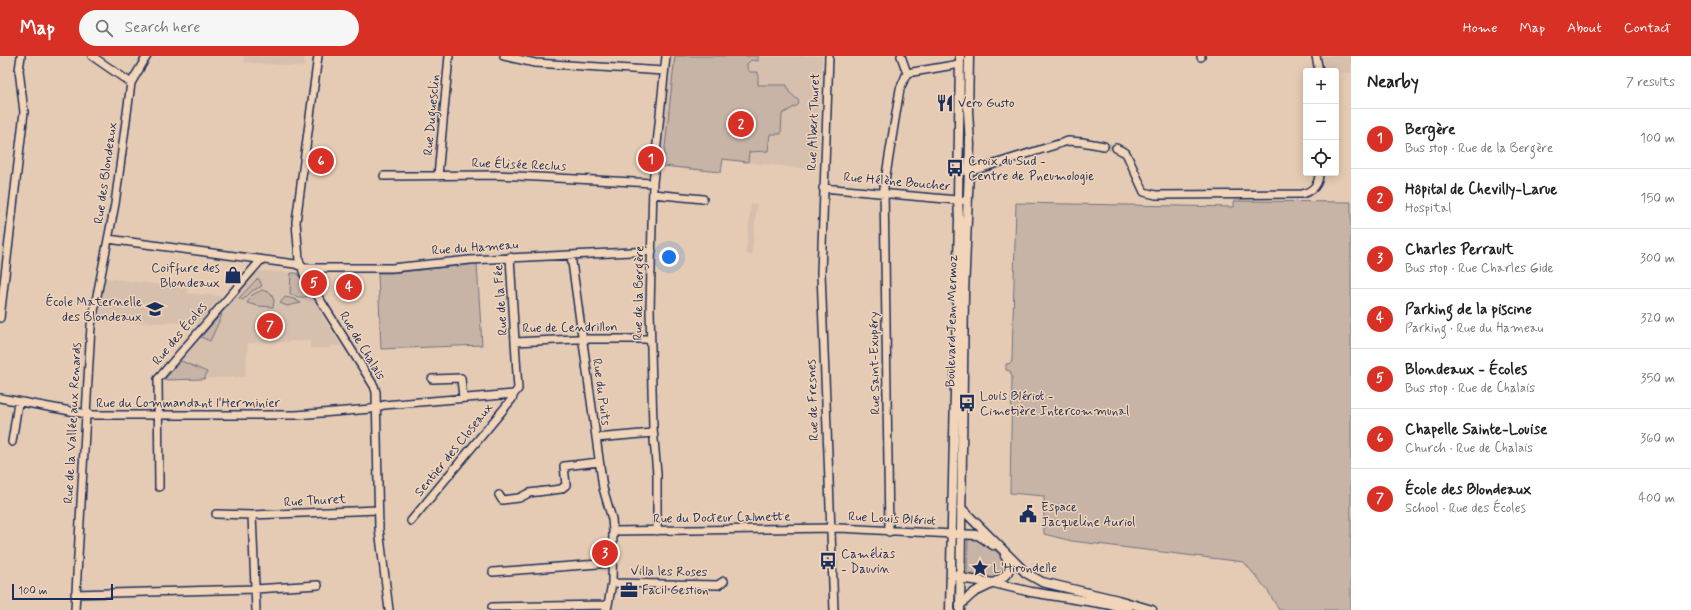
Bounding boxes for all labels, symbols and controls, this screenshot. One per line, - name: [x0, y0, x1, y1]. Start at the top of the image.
- search box: [79, 10, 359, 46]
- text: Map: [20, 16, 55, 41]
- icon: search: [93, 17, 115, 39]
- text: Search here: [125, 18, 200, 38]
- text: Home: [1463, 19, 1497, 37]
- text: Map: [1519, 19, 1545, 37]
- text: About: [1567, 19, 1602, 37]
- text: Contact: [1624, 19, 1671, 37]
- map controls: [1303, 68, 1339, 176]
- button: +: [1303, 68, 1339, 104]
- text: Nearby: [1367, 71, 1419, 93]
- street label: Rue Albert Thuret: [804, 73, 824, 171]
- street label: Rue Duguesclin: [420, 74, 446, 156]
- text: 7 results: [1626, 74, 1675, 91]
- restaurant icon: Vero Gusto: [935, 93, 955, 113]
- place label: Vero Gusto: [958, 95, 1015, 112]
- button: −: [1303, 104, 1339, 140]
- pin: 2: [728, 109, 754, 139]
- street label: Rue des Blondeaux: [90, 120, 122, 225]
- text: Bergère: [1405, 120, 1455, 140]
- text: 1: [1377, 130, 1383, 147]
- text: 100 m: [1640, 130, 1675, 147]
- button: locate: [1303, 140, 1339, 176]
- text: Bus stop · Rue de la Bergère: [1405, 140, 1553, 157]
- pin: 1: [638, 144, 664, 174]
- pin: 6: [308, 146, 334, 176]
- place label: Croix du Sud - Centre de Pneumologie: [968, 153, 1094, 185]
- street label: Rue Élisée Reclus: [471, 154, 567, 175]
- bus stop icon: Croix du Sud - Centre de Pneumologie: [945, 158, 965, 178]
- street label: Rue Hélène Boucher: [843, 169, 952, 195]
- text: Hôpital de Chevilly-Larue: [1405, 180, 1557, 200]
- text: 2: [1377, 190, 1383, 207]
- text: 150 m: [1641, 190, 1675, 207]
- text: Hospital: [1405, 200, 1451, 217]
- street label: Rue du Hameau: [431, 236, 519, 260]
- text: Charles Perrault: [1405, 240, 1513, 260]
- street label: Rue de la Bergère: [630, 245, 650, 341]
- your location: [659, 247, 679, 267]
- text: 3: [1377, 250, 1383, 267]
- text: 300 m: [1640, 250, 1675, 267]
- street label: Boulevard Jean Mermoz: [942, 255, 962, 387]
- place label: Coiffure des Blondeaux: [151, 260, 221, 292]
- text: Bus stop · Rue Charles Gide: [1405, 260, 1554, 277]
- street label: Rue de la Fée: [490, 264, 512, 336]
- shop icon: Coiffure des Blondeaux: [223, 265, 243, 285]
- pin: 5: [301, 268, 327, 298]
- pin: 4: [336, 272, 362, 302]
- place label: École Maternelle des Blondeaux: [45, 293, 143, 326]
- street label: Rue des Écoles: [148, 298, 211, 369]
- school or university icon: École Maternelle des Blondeaux: [145, 299, 165, 319]
- text: Parking de la piscine: [1405, 300, 1532, 320]
- street label: Rue de Chalais: [335, 309, 389, 384]
- text: 4: [1376, 310, 1384, 327]
- text: 320 m: [1641, 310, 1675, 327]
- pin: 7: [257, 311, 283, 341]
- street label: Rue Saint-Exupéry: [866, 311, 884, 415]
- street label: Rue de Cendrillon: [522, 319, 618, 337]
- text: Parking · Rue du Hameau: [1405, 320, 1543, 337]
- street label: Rue de la Vallée aux Renards: [60, 342, 86, 504]
- street label: Rue du Puits: [588, 357, 614, 427]
- street label: Rue de Fresnes: [803, 359, 823, 441]
- text: Blondeaux - Écoles: [1405, 360, 1527, 380]
- text: 5: [1376, 370, 1384, 387]
- text: 350 m: [1641, 370, 1675, 387]
- text: Bus stop · Rue de Chalais: [1405, 380, 1535, 397]
- place label: Louis Blériot - Cimetière Intercommunal: [980, 388, 1129, 420]
- bus stop icon: Louis Blériot - Cimetière Intercommunal: [957, 393, 977, 413]
- street label: Rue du Commandant l'Herminier: [96, 395, 281, 412]
- street label: Sentier des Closeaux: [411, 399, 497, 500]
- text: Chapelle Sainte-Louise: [1405, 420, 1547, 440]
- text: 6: [1377, 430, 1383, 447]
- text: 360 m: [1640, 430, 1675, 447]
- text: Church · Rue de Chalais: [1405, 440, 1533, 457]
- text: École des Blondeaux: [1405, 480, 1531, 500]
- text: 7: [1376, 490, 1384, 507]
- text: 400 m: [1638, 490, 1675, 507]
- street label: Rue Thuret: [283, 491, 347, 511]
- place label: Espace Jacqueline Auriol: [1041, 499, 1136, 531]
- text: School · Rue des Écoles: [1405, 500, 1526, 517]
- public building icon: Espace Jacqueline Auriol: [1018, 504, 1038, 524]
- street label: Rue du Docteur Calmette: [653, 508, 791, 528]
- street label: Rue Louis Blériot: [848, 508, 936, 530]
- pin: 3: [592, 538, 618, 568]
- place label: Camélias - Dauvin: [841, 546, 896, 578]
- bus stop icon: Camélias - Dauvin: [818, 551, 838, 571]
- place icon: L'Hirondelle: [970, 558, 990, 578]
- place label: L'Hirondelle: [993, 560, 1057, 577]
- street label: Villa les Roses: [630, 563, 708, 581]
- office icon: Facil Gestion: [619, 580, 639, 600]
- scale bar: [12, 582, 113, 601]
- place label: Facil Gestion: [642, 582, 709, 599]
- text: 100 m: [18, 584, 48, 598]

